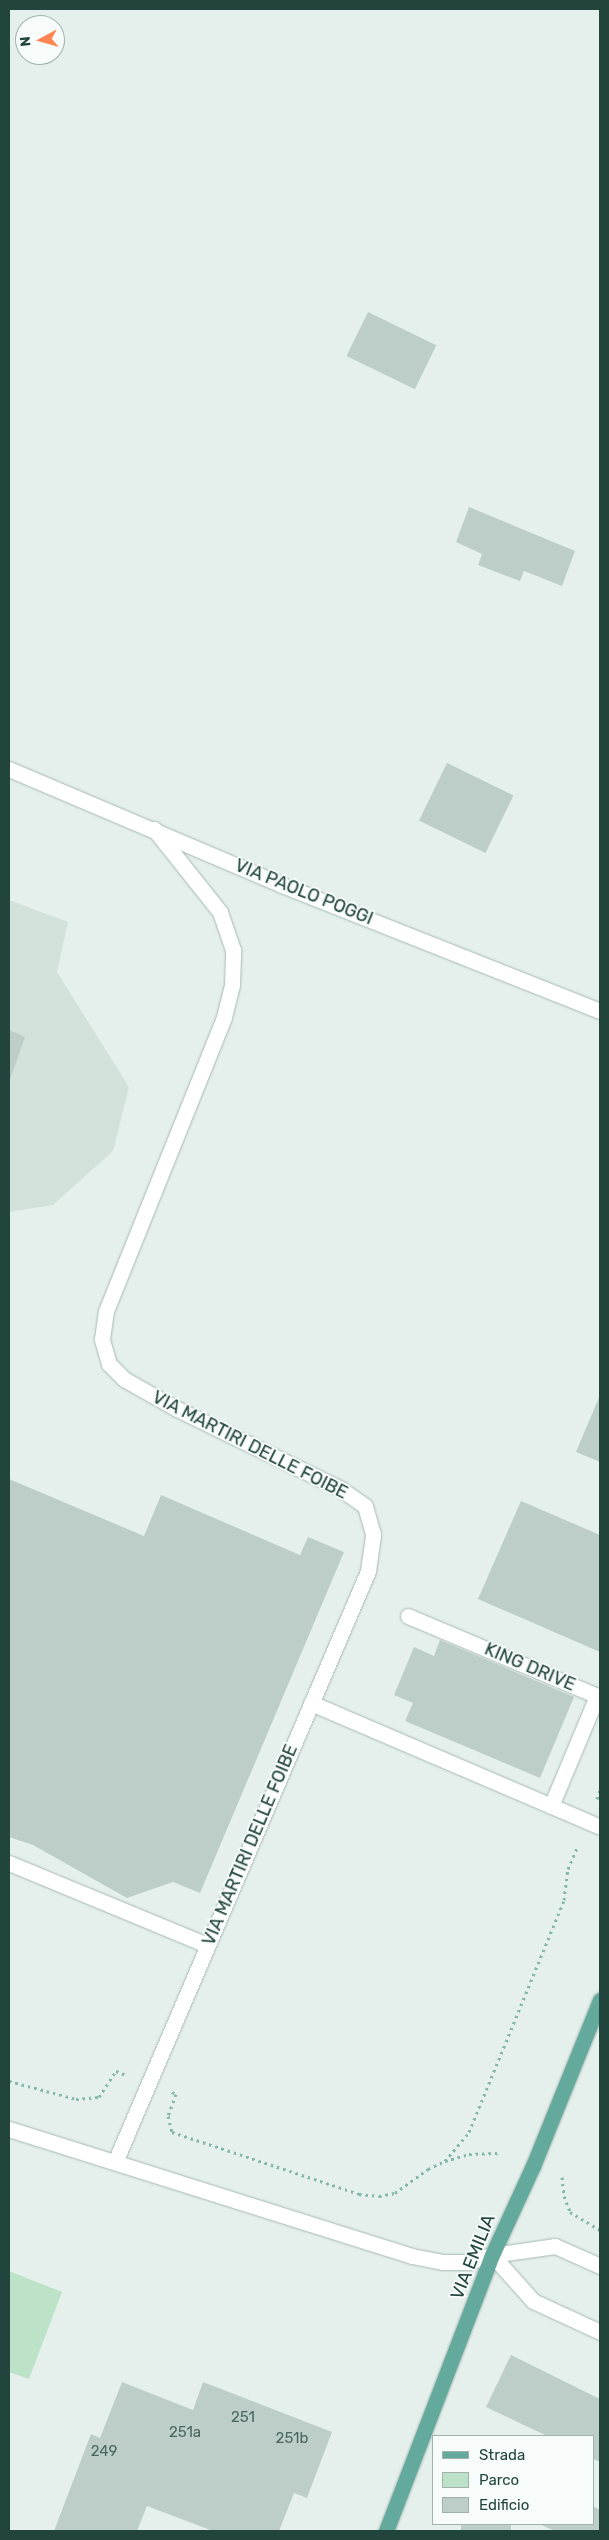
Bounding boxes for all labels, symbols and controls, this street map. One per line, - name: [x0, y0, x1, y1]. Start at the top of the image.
- north arrow: [15, 15, 65, 65]
- text: N: [17, 36, 35, 47]
- street label: VIA PAOLO POGGI: [231, 854, 377, 930]
- street label: VIA MARTIRI DELLE FOIBE: [148, 1386, 352, 1504]
- street label: KING DRIVE: [481, 1638, 579, 1696]
- street label: VIA MARTIRI DELLE FOIBE: [198, 1741, 302, 1949]
- street label: VIA EMILIA: [446, 2211, 500, 2303]
- house number: 251: [231, 2409, 255, 2427]
- house number: 251a: [169, 2424, 201, 2442]
- house number: 251b: [276, 2430, 308, 2448]
- legend: [432, 2435, 594, 2525]
- house number: 249: [91, 2443, 117, 2461]
- text: Strada: [479, 2446, 525, 2464]
- text: Parco: [479, 2471, 519, 2489]
- text: Edificio: [479, 2496, 529, 2514]

